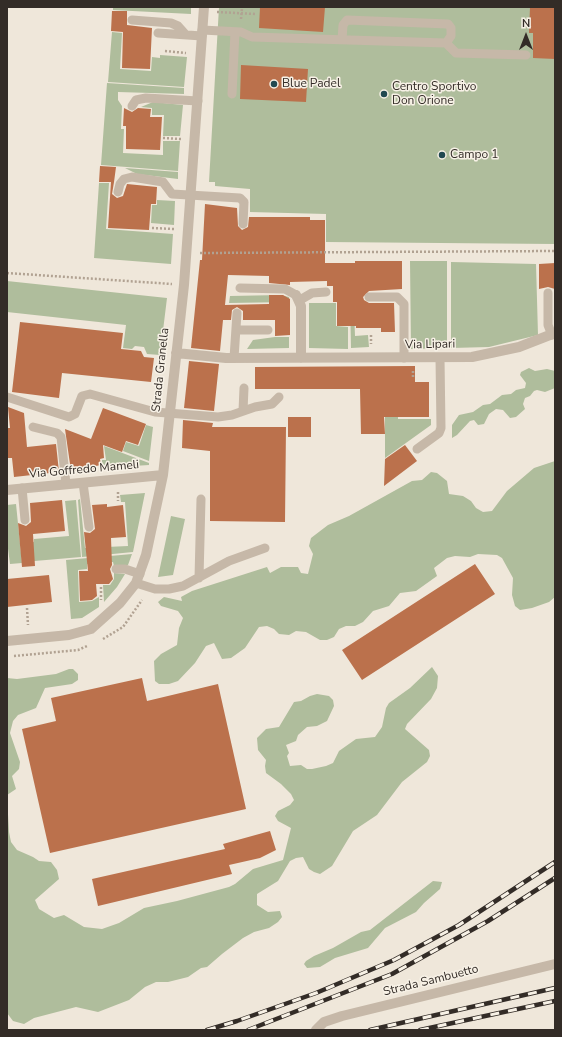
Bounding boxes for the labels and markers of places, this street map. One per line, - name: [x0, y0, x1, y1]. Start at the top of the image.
- place label: Blue Padel: [282, 77, 340, 91]
- marker: Blue Padel: [269, 79, 279, 89]
- place label: Centro Sportivo Don Orione: [392, 80, 476, 108]
- marker: Centro Sportivo Don Orione: [379, 89, 389, 99]
- place label: Campo 1: [450, 148, 498, 162]
- marker: Campo 1: [437, 150, 447, 160]

